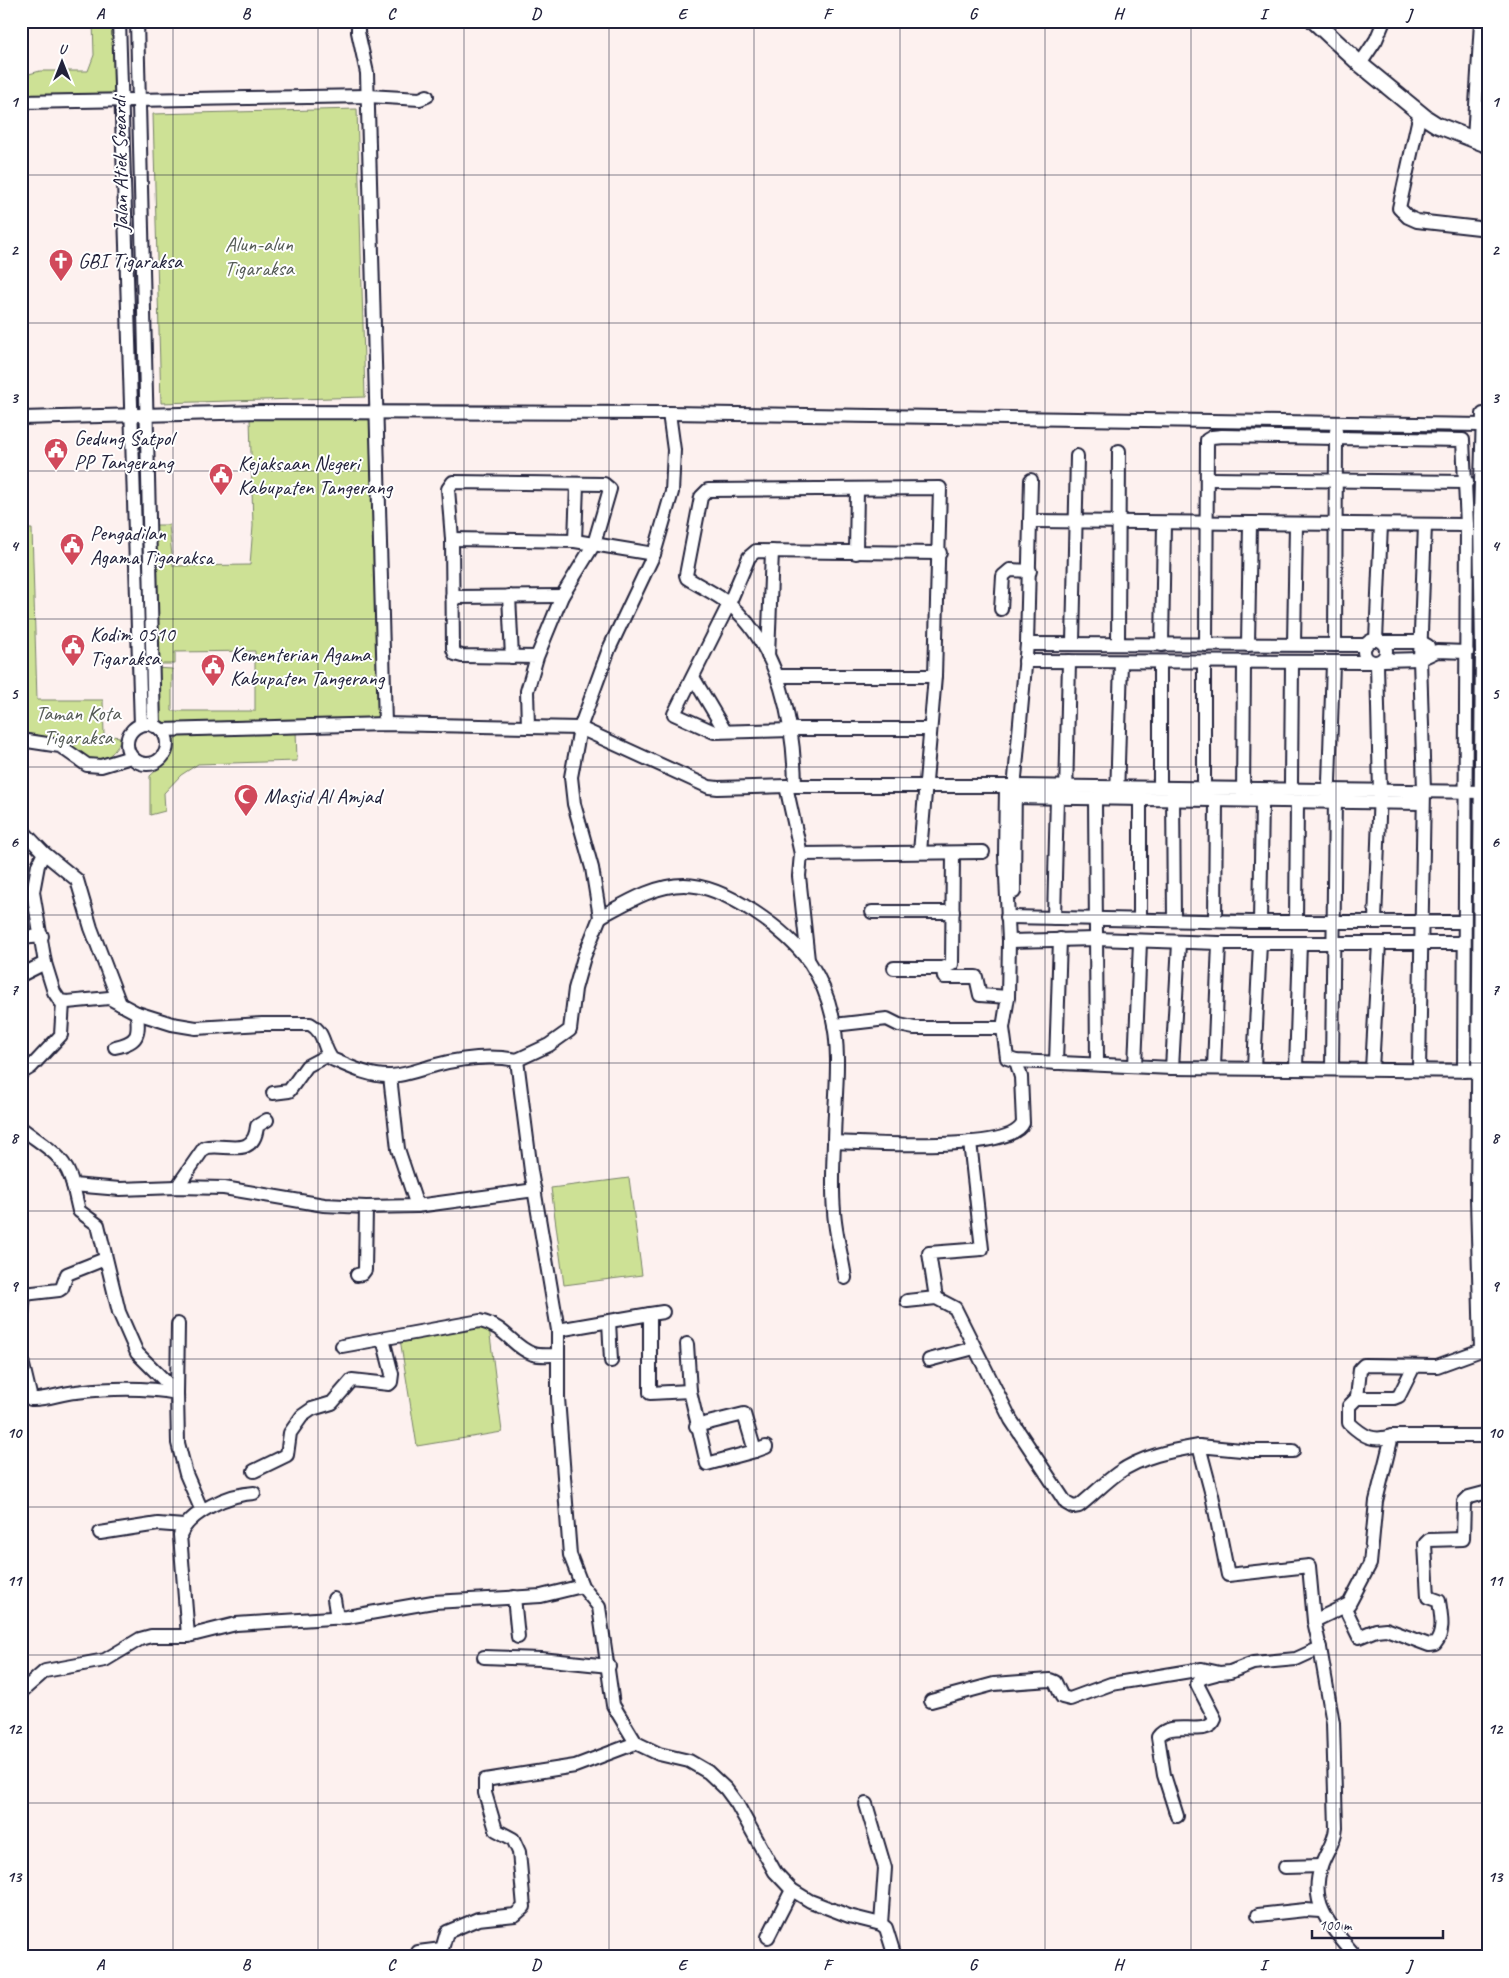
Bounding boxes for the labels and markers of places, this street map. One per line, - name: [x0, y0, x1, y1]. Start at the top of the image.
- church icon: GBI Tigaraksa: [48, 248, 74, 282]
- place label: GBI Tigaraksa: [78, 248, 184, 274]
- place label: Gedung Satpol PP Tangerang: [74, 425, 177, 475]
- public building icon: Gedung Satpol PP Tangerang: [43, 437, 69, 471]
- place label: Kejaksaan Negeri Kabupaten Tangerang: [238, 450, 394, 500]
- public building icon: Kejaksaan Negeri Kabupaten Tangerang: [208, 462, 234, 496]
- place label: Pengadilan Agama Tigaraksa: [90, 520, 216, 570]
- public building icon: Pengadilan Agama Tigaraksa: [59, 532, 85, 566]
- place label: Kodim 0510 Tigaraksa: [90, 621, 176, 671]
- public building icon: Kodim 0510 Tigaraksa: [60, 633, 86, 667]
- place label: Kementerian Agama Kabupaten Tangerang: [230, 641, 386, 691]
- public building icon: Kementerian Agama Kabupaten Tangerang: [200, 653, 226, 687]
- mosque icon: Masjid Al Amjad: [233, 783, 259, 817]
- place label: Masjid Al Amjad: [264, 783, 385, 809]

